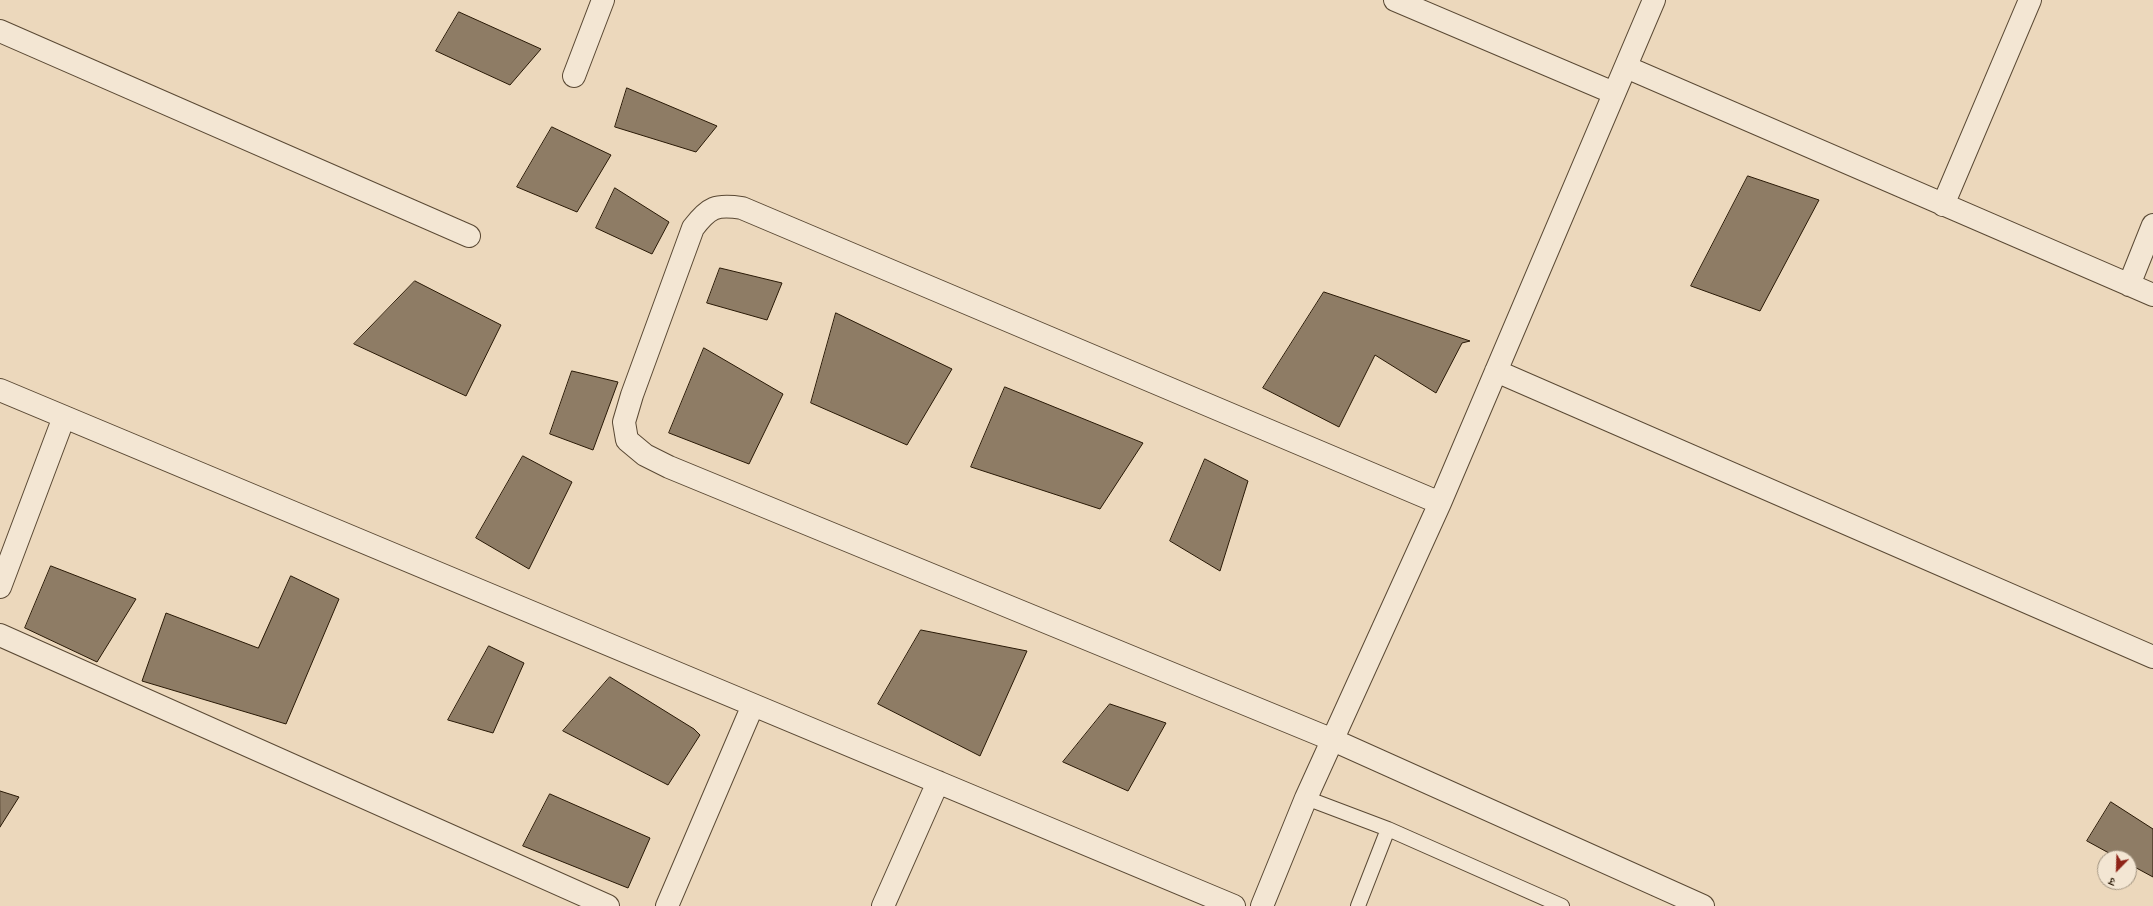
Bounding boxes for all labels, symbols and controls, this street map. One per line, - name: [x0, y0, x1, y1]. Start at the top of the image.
- north arrow: [2097, 850, 2137, 890]
- text: उ: [2107, 873, 2118, 889]

